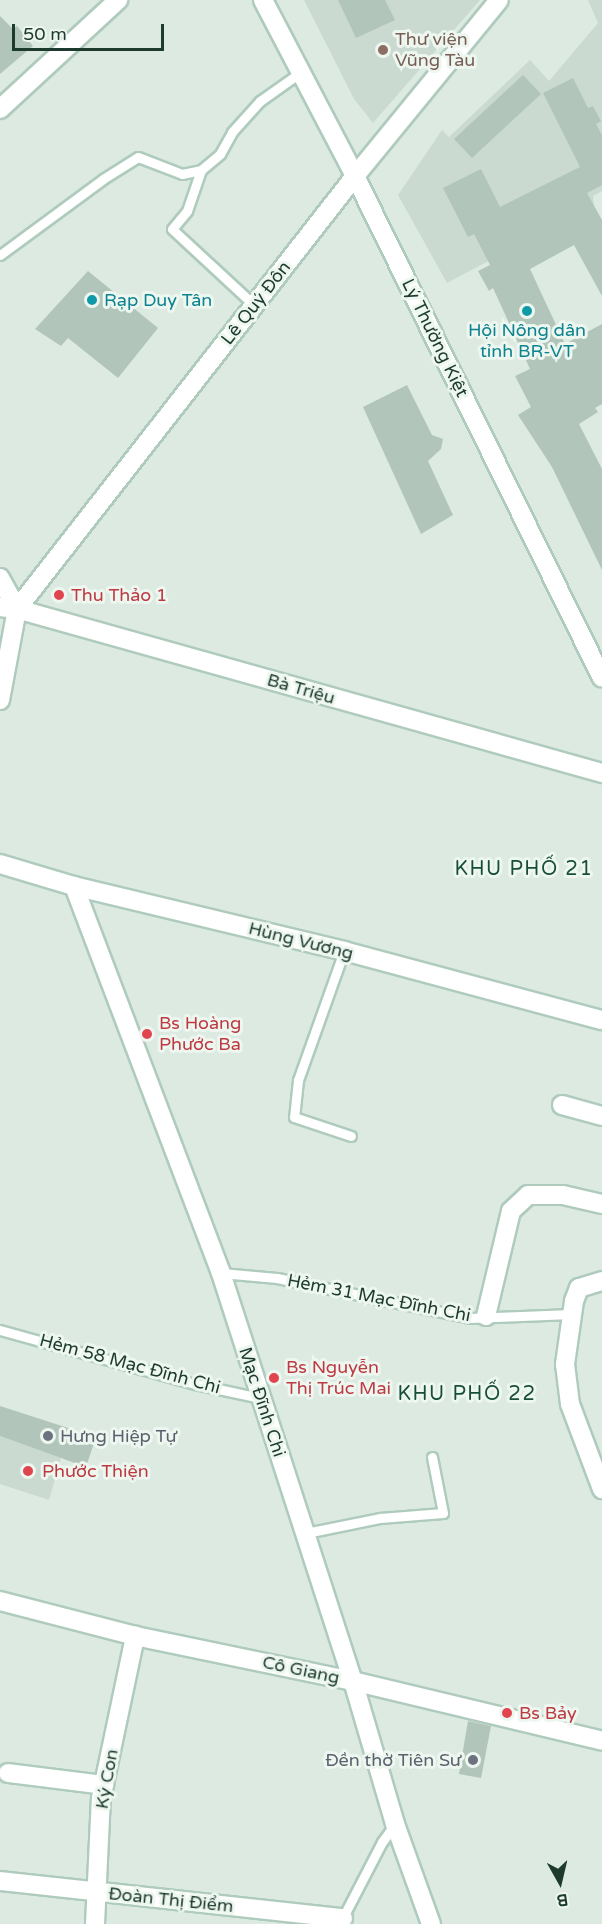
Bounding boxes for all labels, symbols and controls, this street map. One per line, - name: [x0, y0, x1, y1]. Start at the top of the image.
- scale bar: [15, 12, 166, 50]
- text: 50 m: [23, 23, 67, 45]
- place label: Thư viện Vũng Tàu: [395, 29, 475, 72]
- marker: Thư viện Vũng Tàu: [376, 43, 390, 57]
- street label: Lê Quý Đôn: [217, 257, 295, 349]
- street label: Lý Thường Kiệt: [397, 275, 473, 401]
- place label: Rạp Duy Tân: [104, 289, 212, 311]
- marker: Rạp Duy Tân: [85, 293, 99, 307]
- marker: Hội Nông dân tỉnh BR-VT: [520, 304, 534, 318]
- place label: Hội Nông dân tỉnh BR-VT: [468, 320, 586, 362]
- place label: Thu Thảo 1: [71, 584, 167, 606]
- marker: Thu Thảo 1: [52, 588, 66, 602]
- street label: Bà Triệu: [265, 669, 337, 709]
- district label: KHU PHỐ 21: [455, 857, 593, 881]
- street label: Hùng Vương: [246, 918, 356, 964]
- place label: Bs Hoàng Phước Ba: [159, 1013, 241, 1056]
- marker: Bs Hoàng Phước Ba: [140, 1027, 154, 1041]
- street label: Hẻm 31 Mạc Đĩnh Chi: [286, 1270, 472, 1326]
- street label: Hẻm 58 Mạc Đĩnh Chi: [37, 1329, 223, 1399]
- street label: Mạc Đĩnh Chi: [234, 1344, 290, 1460]
- place label: Bs Nguyễn Thị Trúc Mai: [286, 1357, 391, 1400]
- marker: Bs Nguyễn Thị Trúc Mai: [267, 1371, 281, 1385]
- district label: KHU PHỐ 22: [398, 1382, 536, 1406]
- place label: Hưng Hiệp Tự: [60, 1425, 177, 1447]
- marker: Hưng Hiệp Tự: [41, 1429, 55, 1443]
- place label: Phước Thiện: [42, 1460, 149, 1482]
- marker: Phước Thiện: [19, 1462, 37, 1480]
- street label: Cô Giang: [260, 1651, 342, 1689]
- place label: Bs Bảy: [519, 1702, 577, 1724]
- marker: Bs Bảy: [500, 1706, 514, 1720]
- street label: Ký Con: [91, 1747, 123, 1811]
- place label: Đền thờ Tiên Sư: [325, 1749, 461, 1771]
- marker: Đền thờ Tiên Sư: [466, 1753, 480, 1767]
- north arrow: [530, 1852, 590, 1912]
- street label: Đoàn Thị Điểm: [107, 1883, 235, 1917]
- text: B: [556, 1889, 569, 1910]

